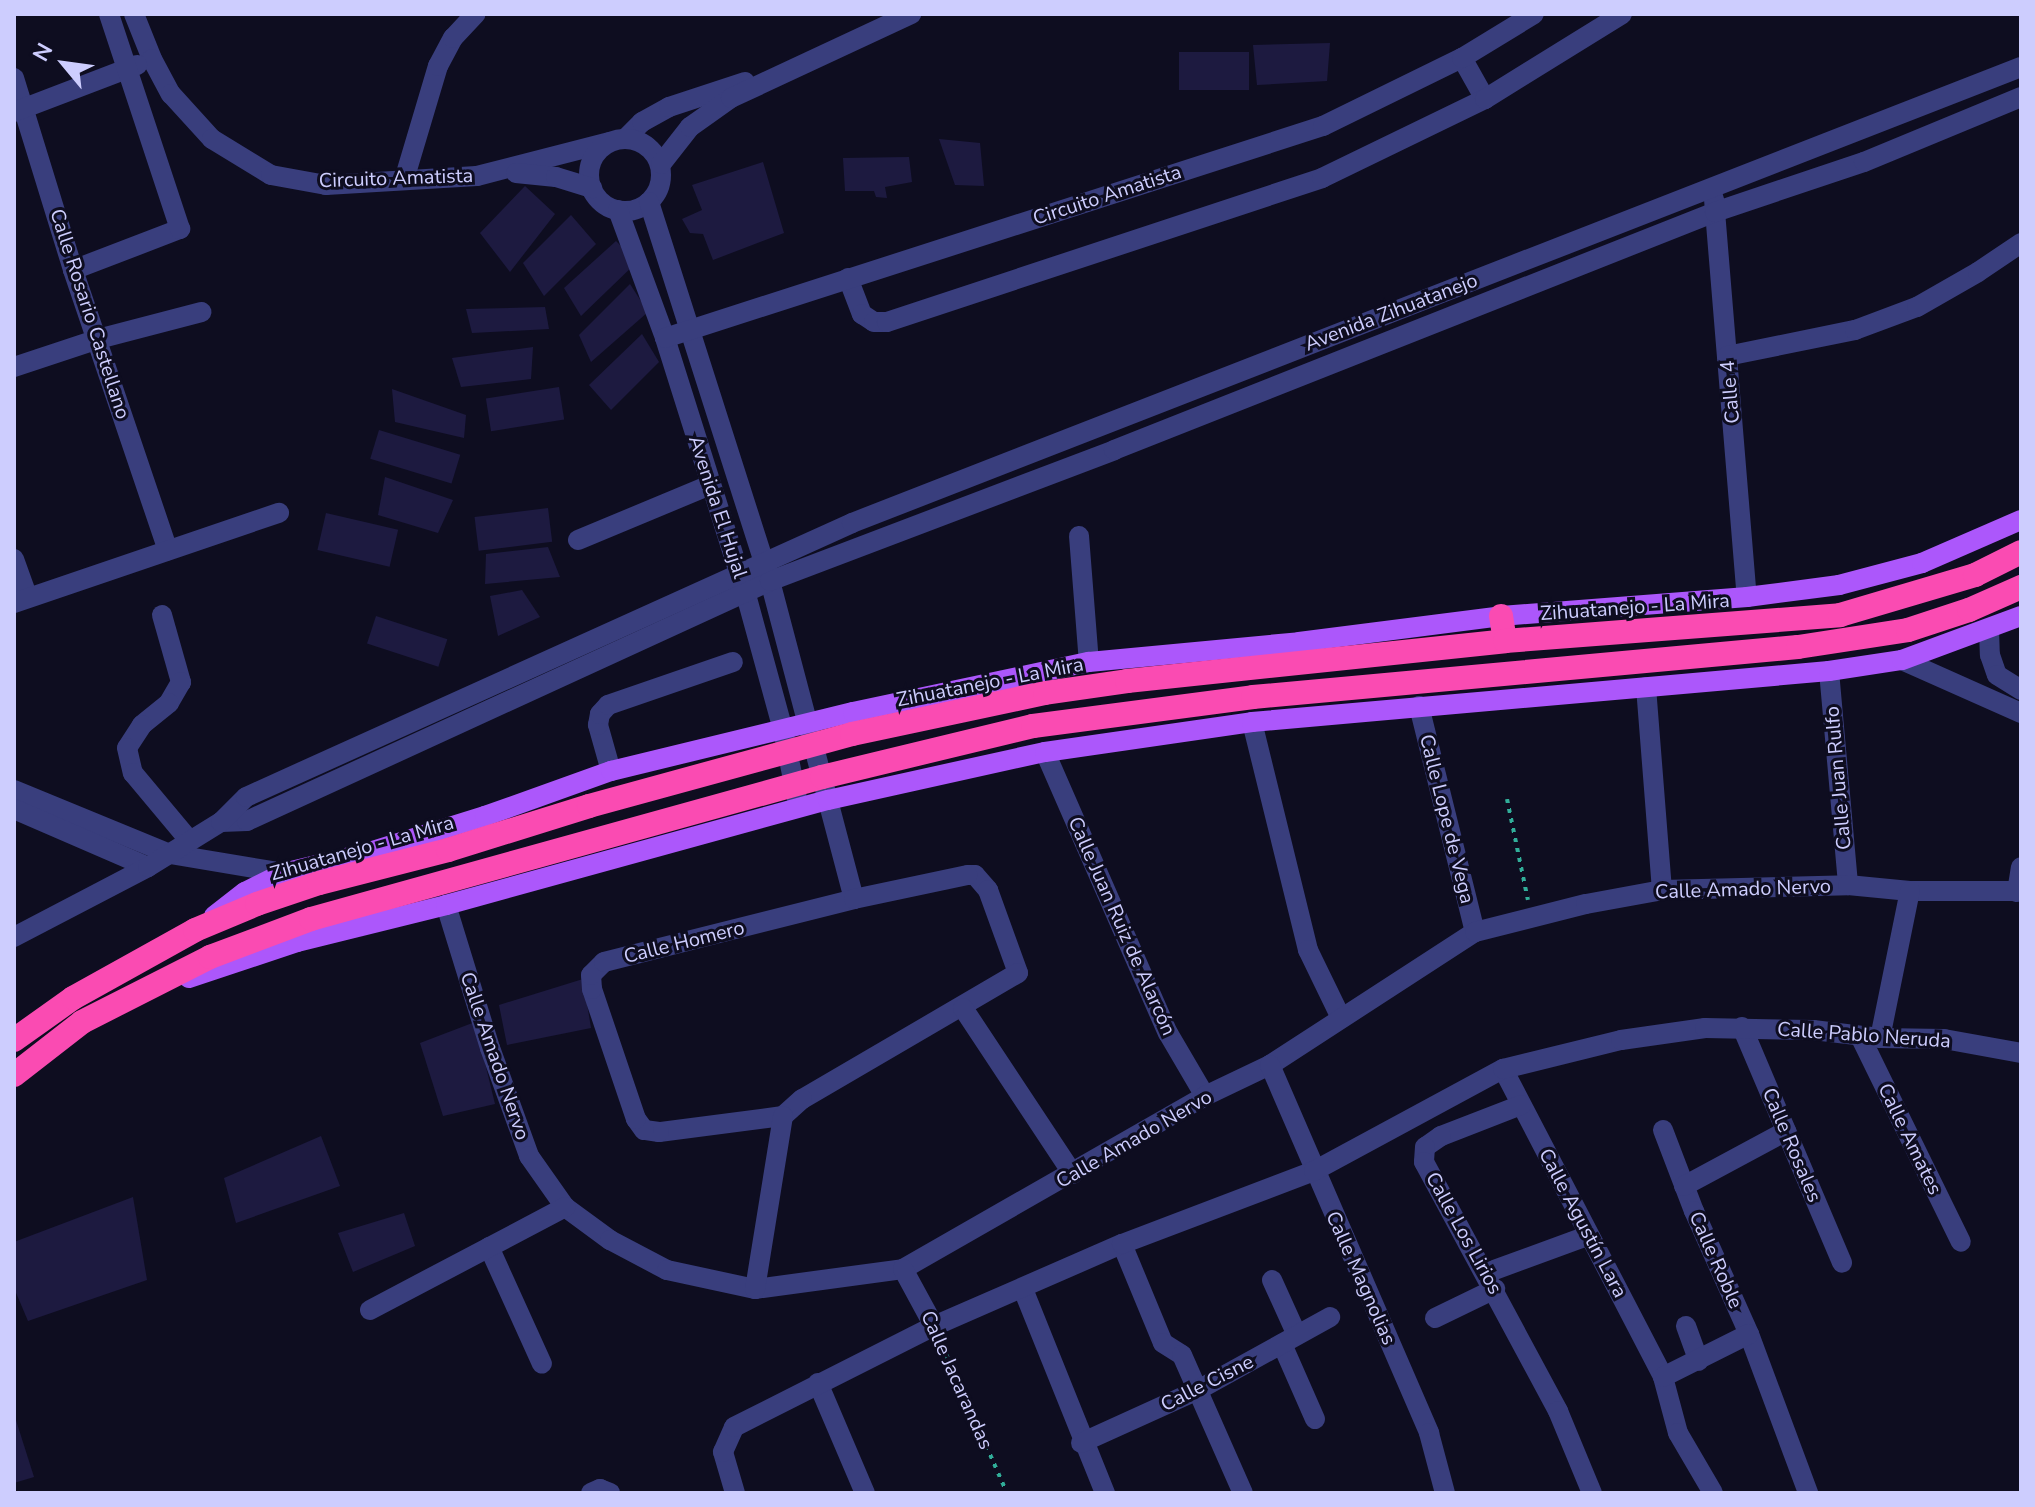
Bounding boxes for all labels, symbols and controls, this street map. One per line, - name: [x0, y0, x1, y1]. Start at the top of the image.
- north arrow: [24, 24, 104, 104]
- text: N: [26, 38, 60, 67]
- street label: Circuito Amatista: [1030, 160, 1184, 230]
- street label: Circuito Amatista: [318, 163, 474, 193]
- street label: Calle Rosario Castellano: [45, 206, 135, 422]
- street label: Avenida Zihuatanejo: [1301, 268, 1481, 356]
- street label: Calle 4: [1715, 359, 1745, 425]
- street label: Avenida El Hujal: [684, 433, 752, 581]
- street label: Zihuatanejo - La Mira: [1539, 588, 1731, 626]
- street label: Zihuatanejo - La Mira: [895, 652, 1085, 712]
- street label: Calle Juan Rulfo: [1820, 705, 1856, 851]
- street label: Calle Lope de Vega: [1414, 732, 1480, 906]
- street label: Zihuatanejo - La Mira: [267, 810, 457, 886]
- street label: Calle Juan Ruiz de Alarcón: [1063, 813, 1181, 1039]
- street label: Calle Amado Nervo: [1655, 874, 1831, 904]
- street label: Calle Homero: [621, 915, 747, 969]
- street label: Calle Amado Nervo: [455, 969, 535, 1143]
- street label: Calle Pablo Neruda: [1776, 1017, 1952, 1053]
- street label: Calle Amates: [1873, 1079, 1947, 1199]
- street label: Calle Rosales: [1757, 1084, 1827, 1206]
- street label: Calle Amado Nervo: [1052, 1085, 1216, 1193]
- street label: Calle Agustín Lara: [1534, 1144, 1632, 1302]
- street label: Calle Los Lirios: [1421, 1168, 1507, 1298]
- street label: Calle Magnolias: [1321, 1207, 1401, 1349]
- street label: Calle Roble: [1684, 1208, 1748, 1312]
- street label: Calle Jacarandas: [916, 1307, 998, 1453]
- street label: Calle Cisne: [1157, 1349, 1257, 1417]

